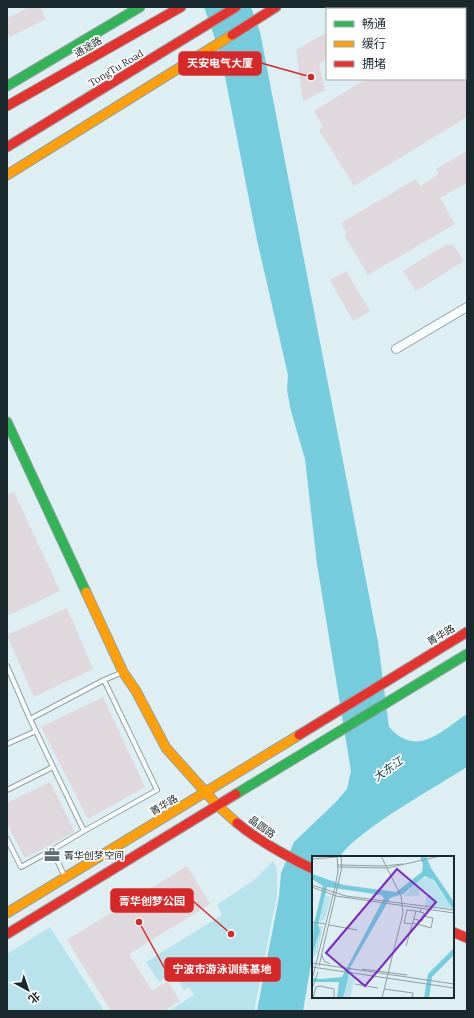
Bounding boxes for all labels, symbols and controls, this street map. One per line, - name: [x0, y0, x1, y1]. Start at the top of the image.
- legend: [326, 8, 466, 80]
- text: 畅通: [362, 16, 386, 31]
- street label: 通途路: [72, 34, 104, 60]
- text: 缓行: [362, 36, 386, 51]
- street label: TongTu Road: [86, 47, 146, 89]
- callout: 天安电气大厦: [179, 52, 261, 75]
- text: 天安电气大厦: [187, 56, 253, 70]
- text: 拥堵: [362, 56, 386, 71]
- street label: 菁华路: [425, 622, 457, 648]
- water label: 大东江: [370, 753, 406, 784]
- street label: 菁华路: [148, 792, 180, 818]
- street label: 晶圆路: [246, 813, 278, 841]
- office icon: 菁华创梦空间: [43, 846, 61, 864]
- place label: 菁华创梦空间: [64, 849, 124, 862]
- inset map: [312, 856, 454, 998]
- callout: 菁华创梦公园: [111, 889, 193, 912]
- text: 菁华创梦公园: [119, 894, 185, 908]
- callout: 宁波市游泳训练基地: [165, 958, 280, 981]
- text: 宁波市游泳训练基地: [173, 962, 272, 976]
- north arrow: [8, 970, 48, 1010]
- text: 北: [26, 989, 43, 1007]

